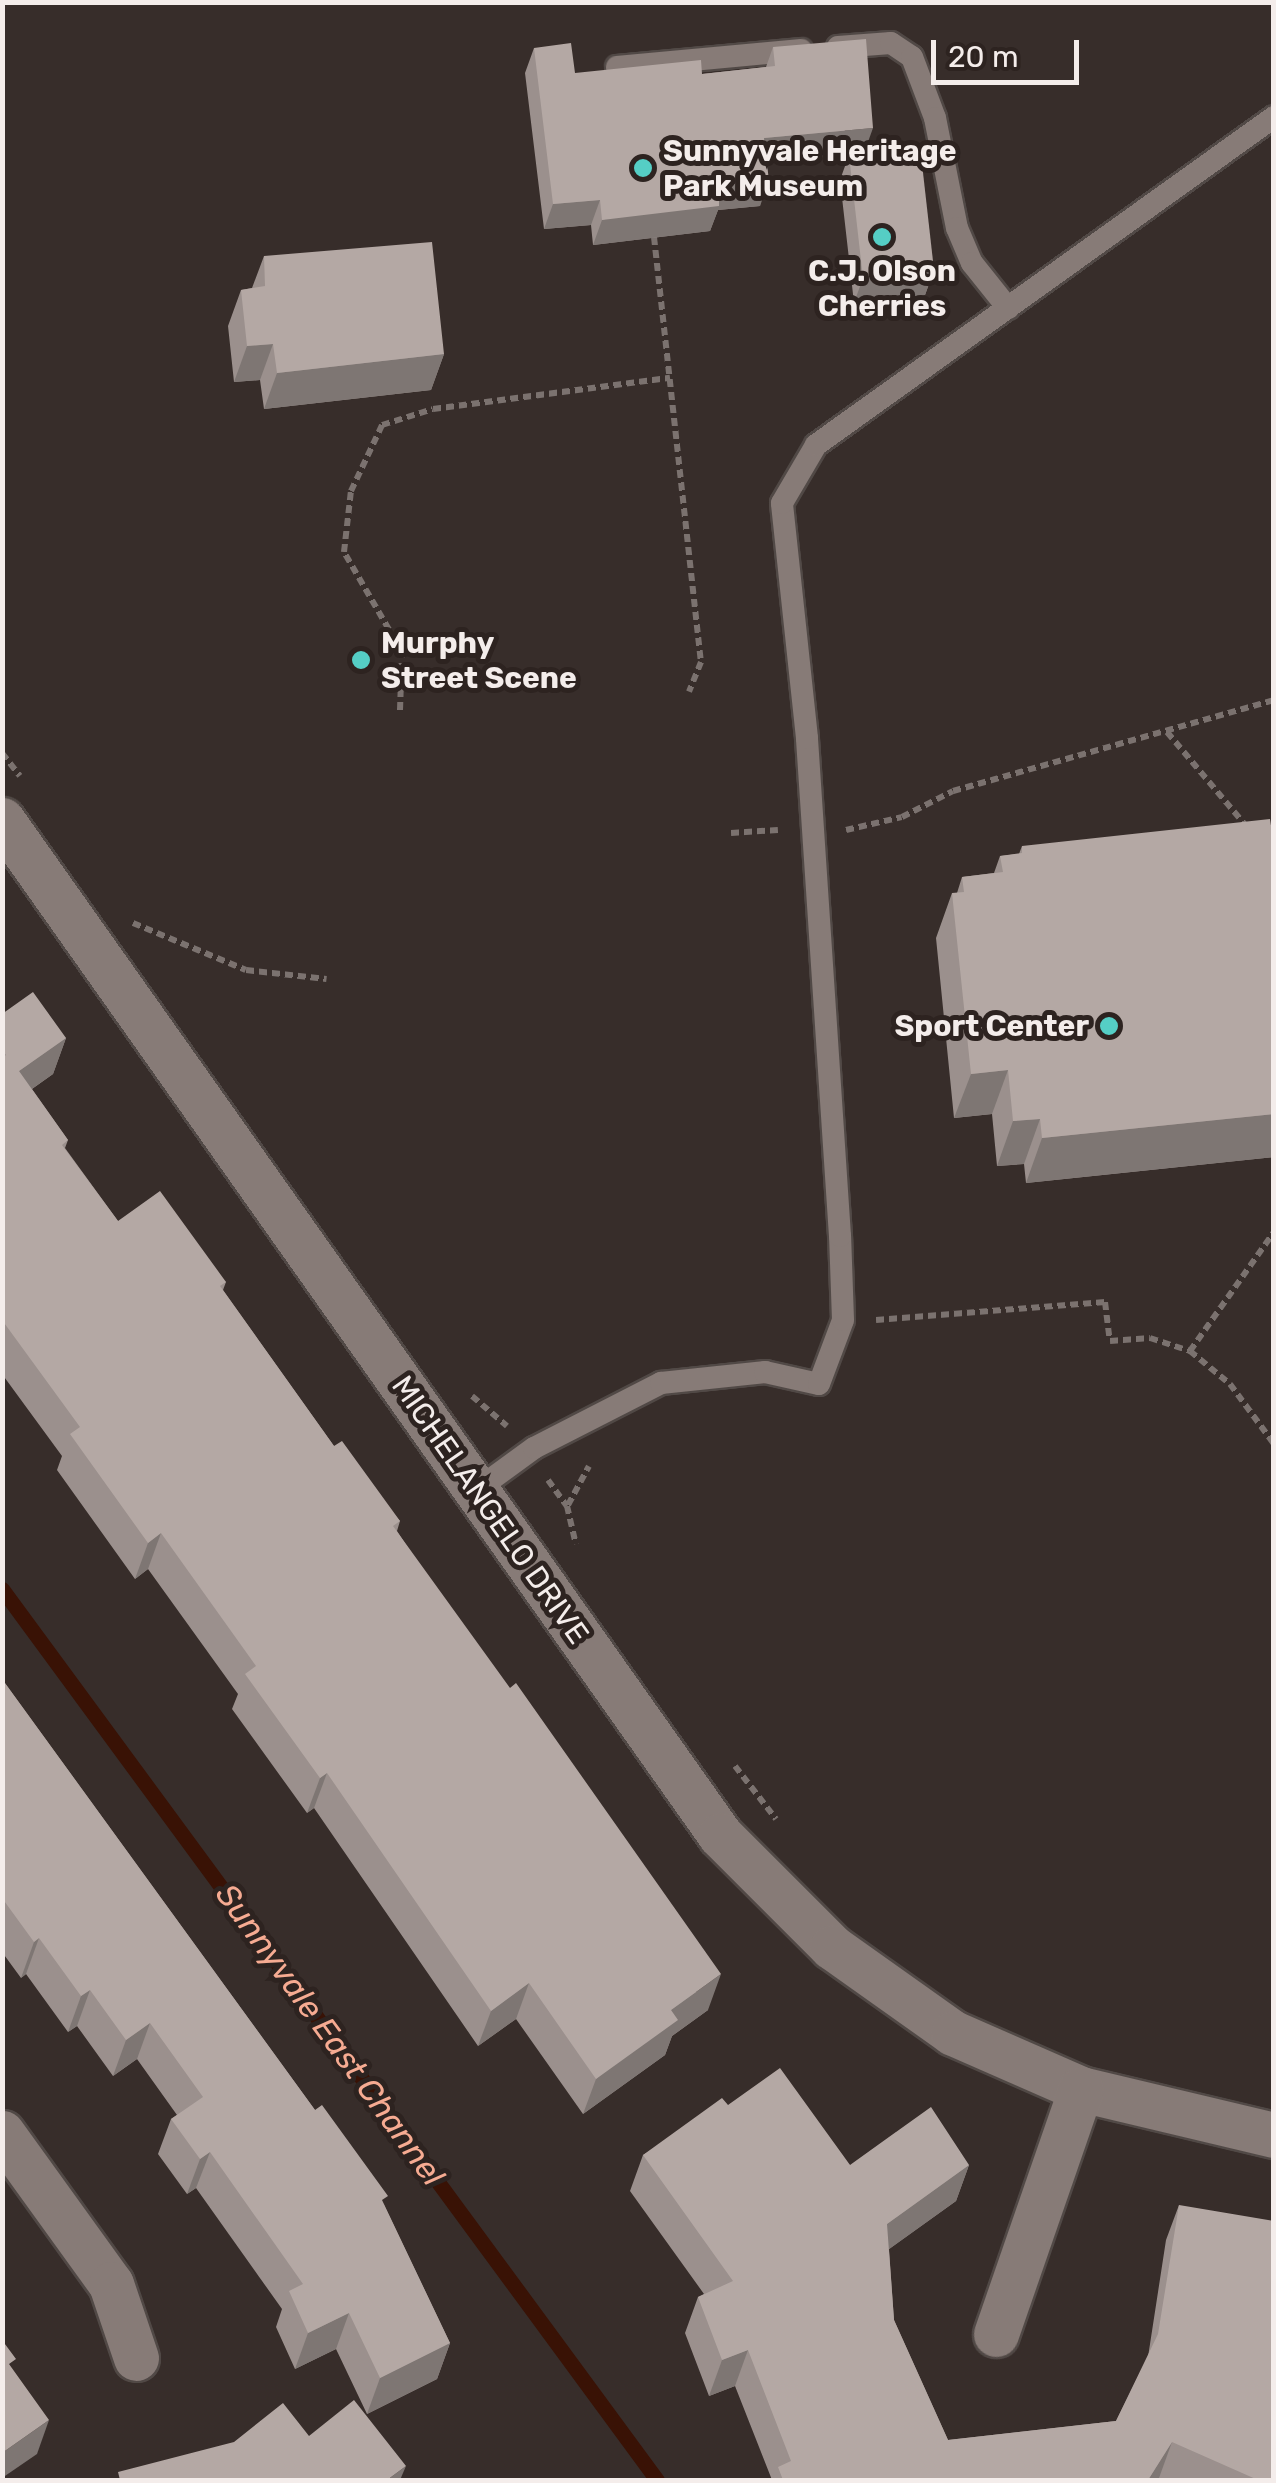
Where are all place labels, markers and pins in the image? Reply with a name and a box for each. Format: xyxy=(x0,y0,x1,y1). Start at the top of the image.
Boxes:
place label: Sunnyvale Heritage Park Museum xyxy=(663,133,957,204)
marker: Sunnyvale Heritage Park Museum xyxy=(632,157,654,179)
marker: C.J. Olson Cherries xyxy=(871,226,893,248)
place label: C.J. Olson Cherries xyxy=(808,253,956,324)
place label: Murphy Street Scene xyxy=(381,625,577,696)
marker: Murphy Street Scene xyxy=(350,649,372,671)
place label: Sport Center xyxy=(894,1008,1089,1044)
marker: Sport Center xyxy=(1098,1015,1120,1037)

